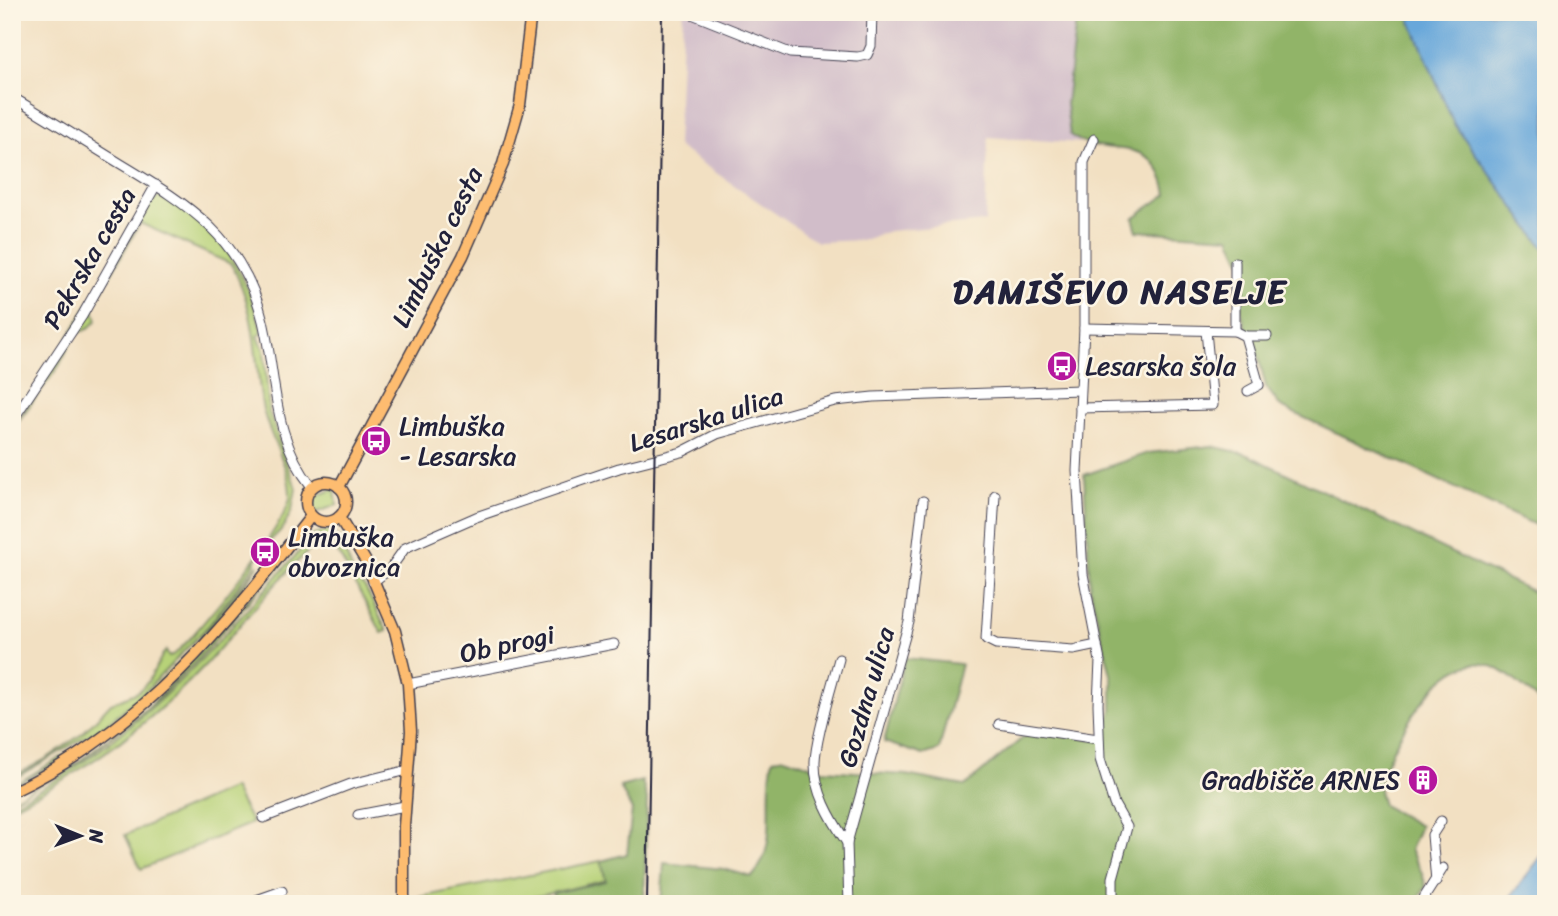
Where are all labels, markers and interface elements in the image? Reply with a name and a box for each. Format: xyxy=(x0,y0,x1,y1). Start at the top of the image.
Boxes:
street label: Limbuška cesta xyxy=(378,158,496,335)
street label: Pekrska cesta xyxy=(29,178,149,338)
district label: DAMIŠEVO NASELJE xyxy=(953,263,1288,321)
place label: Lesarska šola xyxy=(1085,343,1237,389)
bus stop icon: Lesarska šola xyxy=(1045,349,1079,383)
street label: Lesarska ulica xyxy=(623,372,789,466)
place label: Limbuška - Lesarska xyxy=(399,403,516,479)
bus stop icon: Limbuška - Lesarska xyxy=(359,424,393,458)
place label: Limbuška obvoznica xyxy=(288,514,400,590)
bus stop icon: Limbuška obvoznica xyxy=(248,535,282,569)
street label: Ob progi xyxy=(455,611,559,676)
street label: Gozdna ulica xyxy=(824,621,908,773)
place label: Gradbišče ARNES xyxy=(1202,757,1400,803)
building icon: Gradbišče ARNES xyxy=(1406,763,1440,797)
north arrow xyxy=(46,800,116,870)
text: N xyxy=(80,828,113,844)

